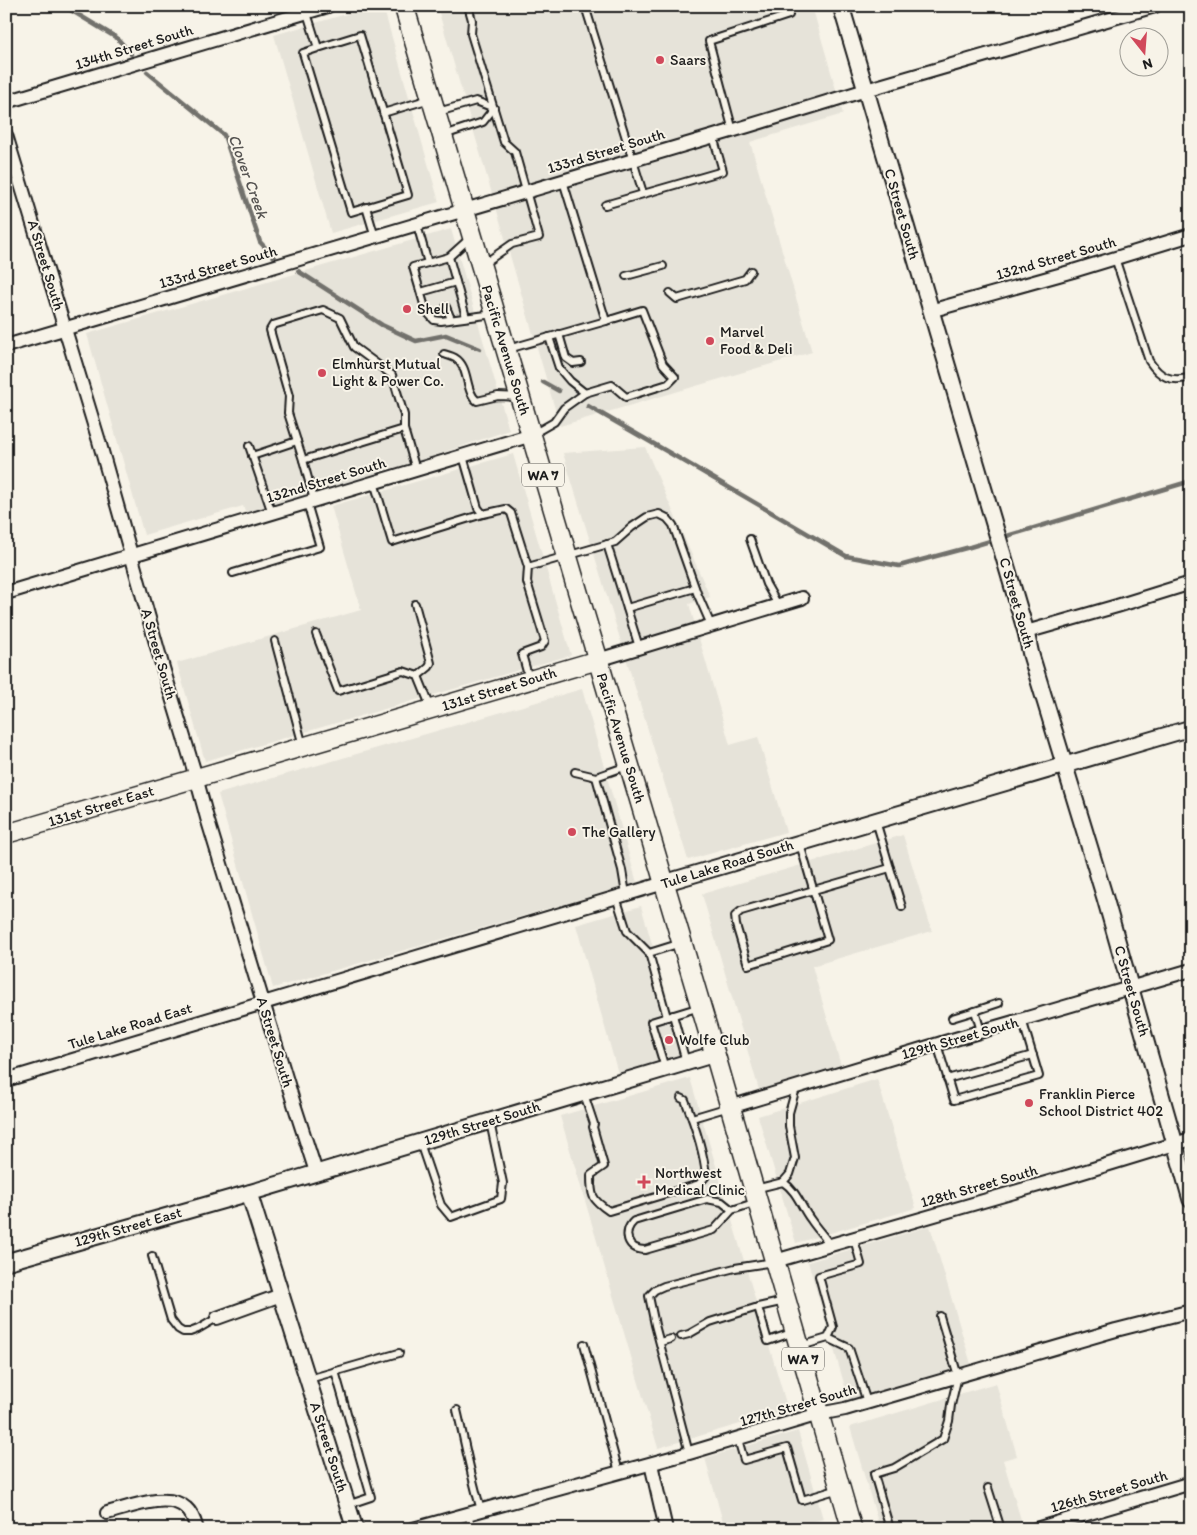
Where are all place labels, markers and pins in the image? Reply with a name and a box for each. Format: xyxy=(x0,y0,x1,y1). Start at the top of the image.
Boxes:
place label: Saars xyxy=(670,51,707,69)
marker: Saars xyxy=(654,54,666,66)
place label: Shell xyxy=(417,300,450,318)
marker: Shell xyxy=(401,303,413,315)
place label: Marvel Food & Deli xyxy=(720,323,792,358)
marker: Marvel Food & Deli xyxy=(704,335,716,347)
place label: Elmhurst Mutual Light & Power Co. xyxy=(332,355,444,390)
marker: Elmhurst Mutual Light & Power Co. xyxy=(316,367,328,379)
place label: The Gallery xyxy=(582,823,655,841)
marker: The Gallery xyxy=(566,826,578,838)
place label: Wolfe Club xyxy=(679,1031,750,1049)
marker: Wolfe Club xyxy=(663,1034,675,1046)
place label: Franklin Pierce School District 402 xyxy=(1039,1085,1163,1120)
marker: Franklin Pierce School District 402 xyxy=(1023,1097,1035,1109)
place label: Northwest Medical Clinic xyxy=(655,1164,745,1199)
marker: Northwest Medical Clinic xyxy=(637,1175,651,1189)

